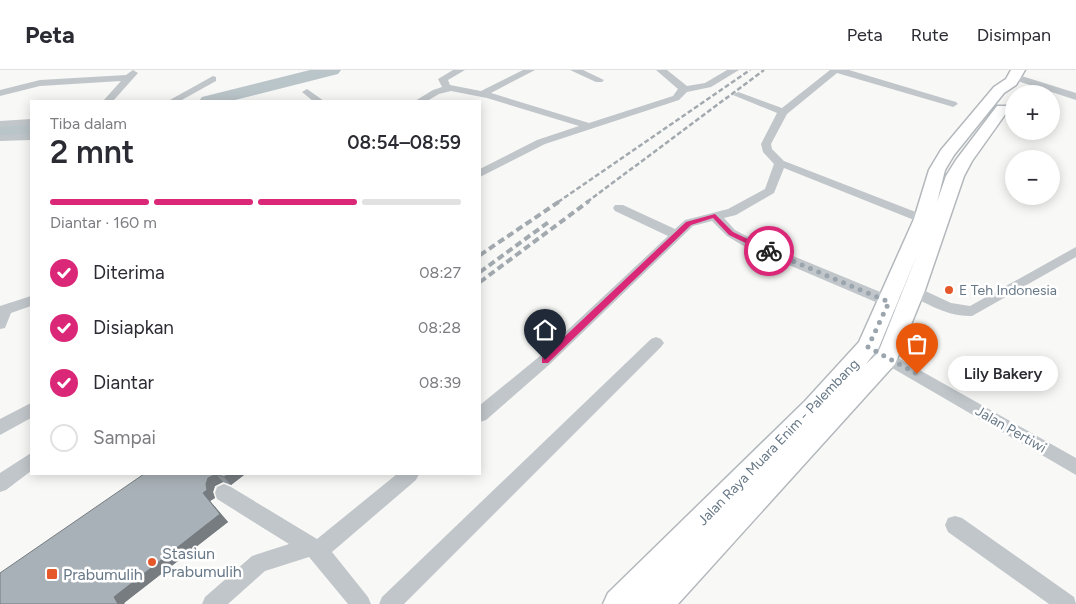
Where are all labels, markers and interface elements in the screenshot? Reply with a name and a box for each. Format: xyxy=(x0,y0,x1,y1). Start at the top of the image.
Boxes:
text: Peta xyxy=(25,20,75,49)
text: Peta xyxy=(847,24,883,46)
text: Rute xyxy=(911,24,949,46)
text: Disimpan xyxy=(977,24,1051,46)
map controls xyxy=(1005,85,1060,205)
button: + xyxy=(1005,85,1060,140)
text: Tiba dalam xyxy=(50,114,127,133)
text: 08:54–08:59 xyxy=(347,131,461,154)
text: 2 mnt xyxy=(50,133,134,171)
button: − xyxy=(1005,150,1060,205)
text: Diantar · 160 m xyxy=(50,213,157,232)
courier xyxy=(744,226,794,276)
icon: bike xyxy=(755,237,783,265)
icon: check xyxy=(50,259,78,287)
text: Diterima xyxy=(93,261,165,284)
text: 08:27 xyxy=(419,263,461,282)
place label: E Teh Indonesia xyxy=(959,282,1057,299)
marker: E Teh Indonesia xyxy=(943,284,955,296)
pin xyxy=(524,309,566,360)
icon: check xyxy=(50,314,78,342)
text: Disiapkan xyxy=(93,316,174,339)
icon: home xyxy=(531,316,559,344)
text: 08:28 xyxy=(418,318,461,337)
pin xyxy=(896,323,938,374)
icon: bag xyxy=(903,330,931,358)
street label: Jalan Raya Muara Enim - Palembang xyxy=(694,356,863,529)
callout: Lily Bakery xyxy=(947,356,1057,392)
text: Lily Bakery xyxy=(964,364,1042,383)
icon: check xyxy=(50,369,78,397)
text: Diantar xyxy=(93,371,154,394)
text: 08:39 xyxy=(419,373,461,392)
street label: Jalan Pertiwi xyxy=(972,402,1049,457)
text: Sampai xyxy=(93,426,156,449)
place label: Stasiun Prabumulih xyxy=(162,544,242,581)
marker: Stasiun Prabumulih xyxy=(146,556,158,568)
place label: Prabumulih xyxy=(63,565,143,584)
marker: Prabumulih xyxy=(45,567,59,581)

